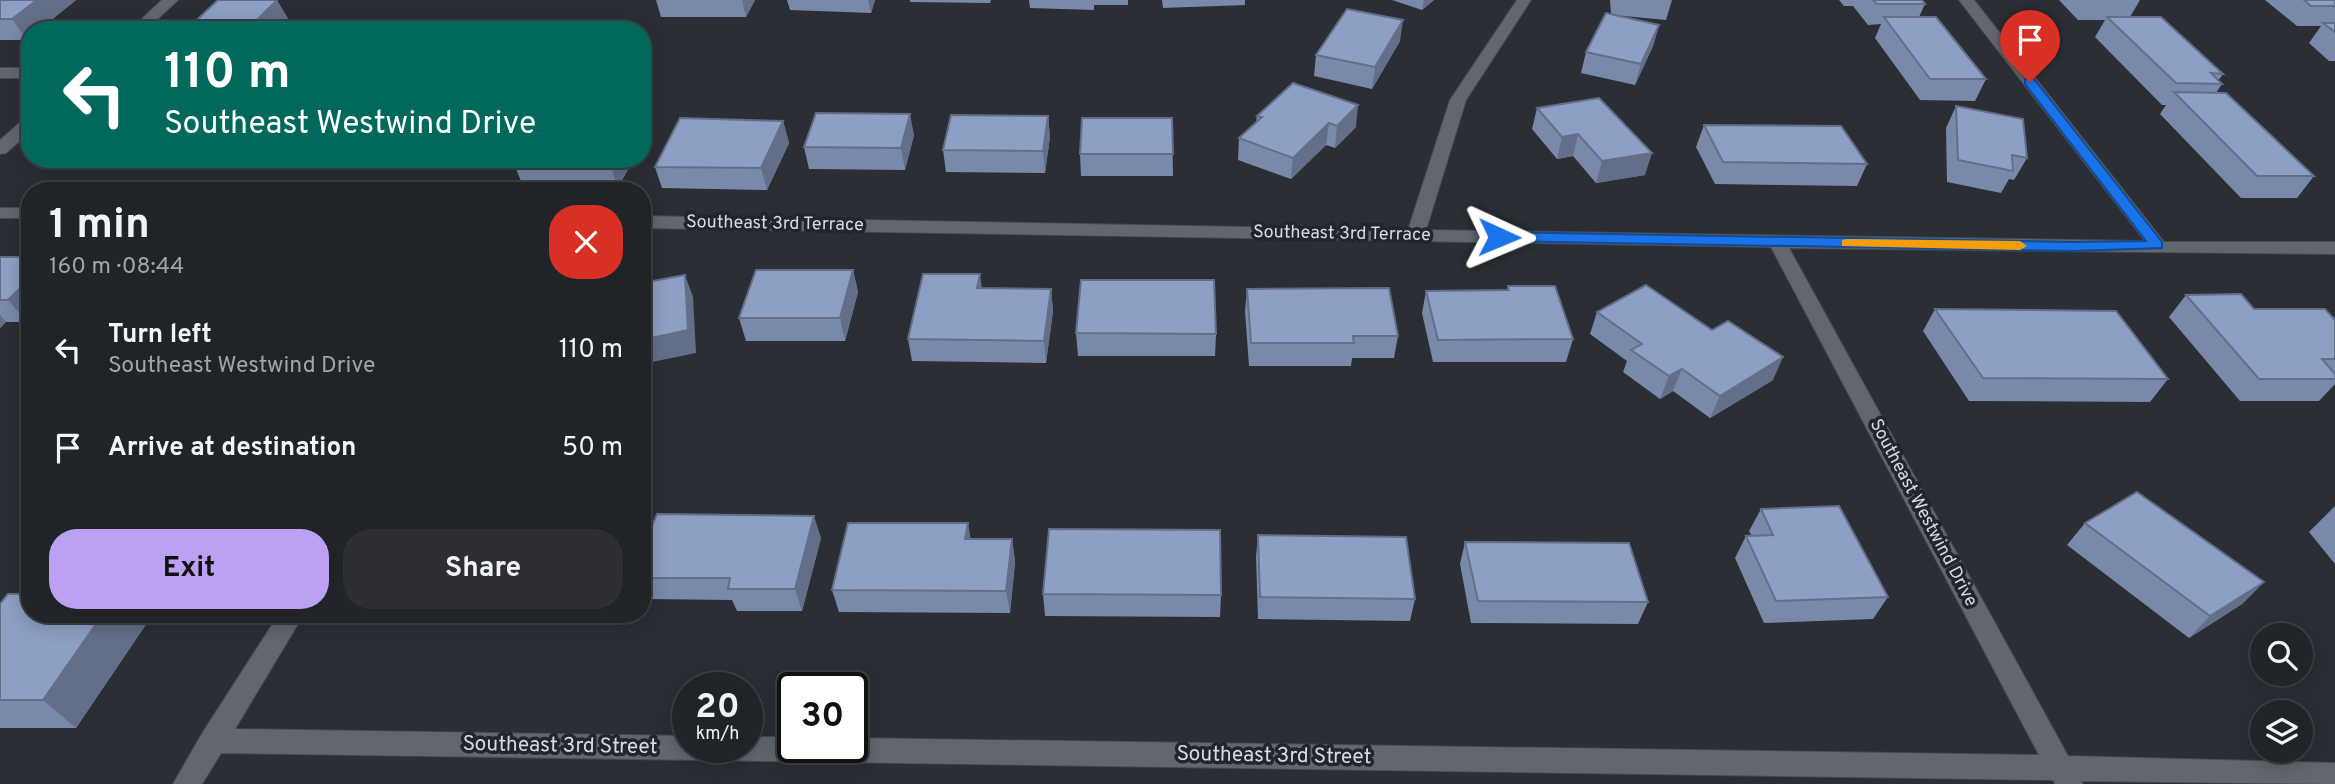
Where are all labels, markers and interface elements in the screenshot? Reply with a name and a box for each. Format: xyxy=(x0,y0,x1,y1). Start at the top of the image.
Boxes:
pin xyxy=(2000,10,2060,82)
icon: arrive xyxy=(2011,21,2049,59)
text: 110 m xyxy=(164,44,291,106)
icon: left xyxy=(49,49,140,140)
text: Southeast Westwind Drive xyxy=(164,105,536,145)
text: 1 min xyxy=(49,200,150,253)
position arrow xyxy=(1462,200,1536,274)
button: close xyxy=(549,205,623,279)
street label: Southeast 3rd Terrace xyxy=(686,211,864,237)
street label: Southeast 3rd Terrace xyxy=(1253,221,1431,247)
text: 160 m · 08:44 xyxy=(49,253,184,282)
text: Turn left xyxy=(108,319,212,352)
icon: left xyxy=(49,331,87,369)
text: 110 m xyxy=(559,334,623,367)
text: Southeast Westwind Drive xyxy=(108,352,375,381)
street label: Southeast Westwind Drive xyxy=(1864,415,1982,611)
icon: arrive xyxy=(49,429,87,467)
text: Arrive at destination xyxy=(108,432,356,465)
text: 50 m xyxy=(562,432,623,465)
button: Exit xyxy=(49,529,329,609)
button: Share xyxy=(343,529,623,609)
map controls xyxy=(2250,623,2313,763)
button: search xyxy=(2250,623,2313,686)
speed limit sign: 30 xyxy=(777,672,868,763)
text: 20 xyxy=(695,686,740,730)
button: layers xyxy=(2250,700,2313,763)
text: km/h xyxy=(696,723,739,746)
street label: Southeast 3rd Street xyxy=(462,731,658,761)
street label: Southeast 3rd Street xyxy=(1176,741,1372,771)

